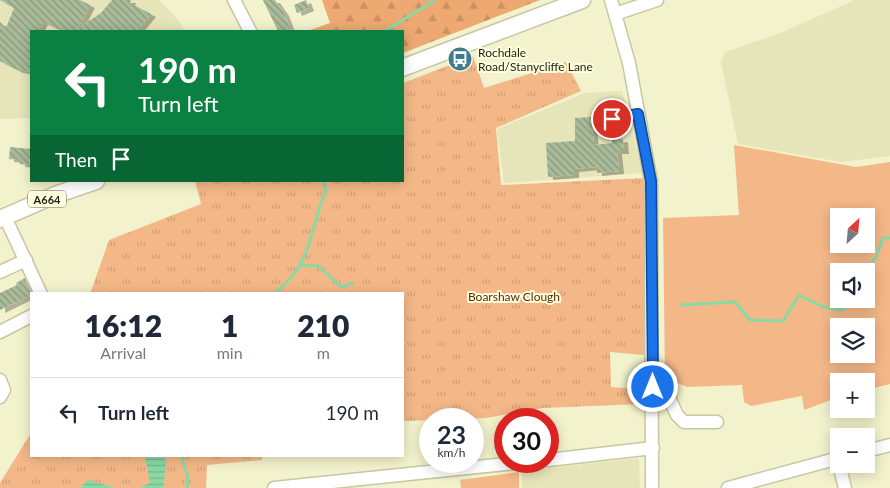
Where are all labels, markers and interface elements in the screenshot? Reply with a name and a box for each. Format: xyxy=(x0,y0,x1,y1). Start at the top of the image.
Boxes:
place label: Rochdale Road/Stanycliffe Lane xyxy=(478,45,593,74)
bus stop icon: Rochdale Road/Stanycliffe Lane xyxy=(447,46,473,72)
text: 190 m xyxy=(138,48,237,90)
icon: left xyxy=(55,50,120,115)
text: Turn left xyxy=(138,90,219,117)
pin xyxy=(591,98,633,140)
icon: arrive xyxy=(598,105,626,133)
icon: arrive xyxy=(107,145,135,173)
text: Then xyxy=(55,148,97,171)
road number: A664 xyxy=(28,190,66,208)
north arrow xyxy=(830,208,875,252)
map controls xyxy=(830,208,875,473)
button: sound xyxy=(830,263,875,308)
park label: Boarshaw Clough xyxy=(468,289,560,304)
text: 16:12 xyxy=(85,307,162,343)
text: 1 xyxy=(221,307,238,343)
text: 210 xyxy=(297,307,349,343)
button: layers xyxy=(830,318,875,363)
text: Arrival xyxy=(100,343,146,362)
text: min xyxy=(217,343,243,362)
text: m xyxy=(317,343,330,362)
position arrow xyxy=(626,360,678,412)
button: + xyxy=(830,373,875,418)
icon: left xyxy=(55,399,83,427)
text: Turn left xyxy=(98,401,169,424)
text: 190 m xyxy=(325,401,379,424)
speed limit sign: 30 xyxy=(494,408,559,473)
text: 23 xyxy=(437,419,466,449)
button: − xyxy=(830,428,875,473)
text: km/h xyxy=(437,445,466,460)

